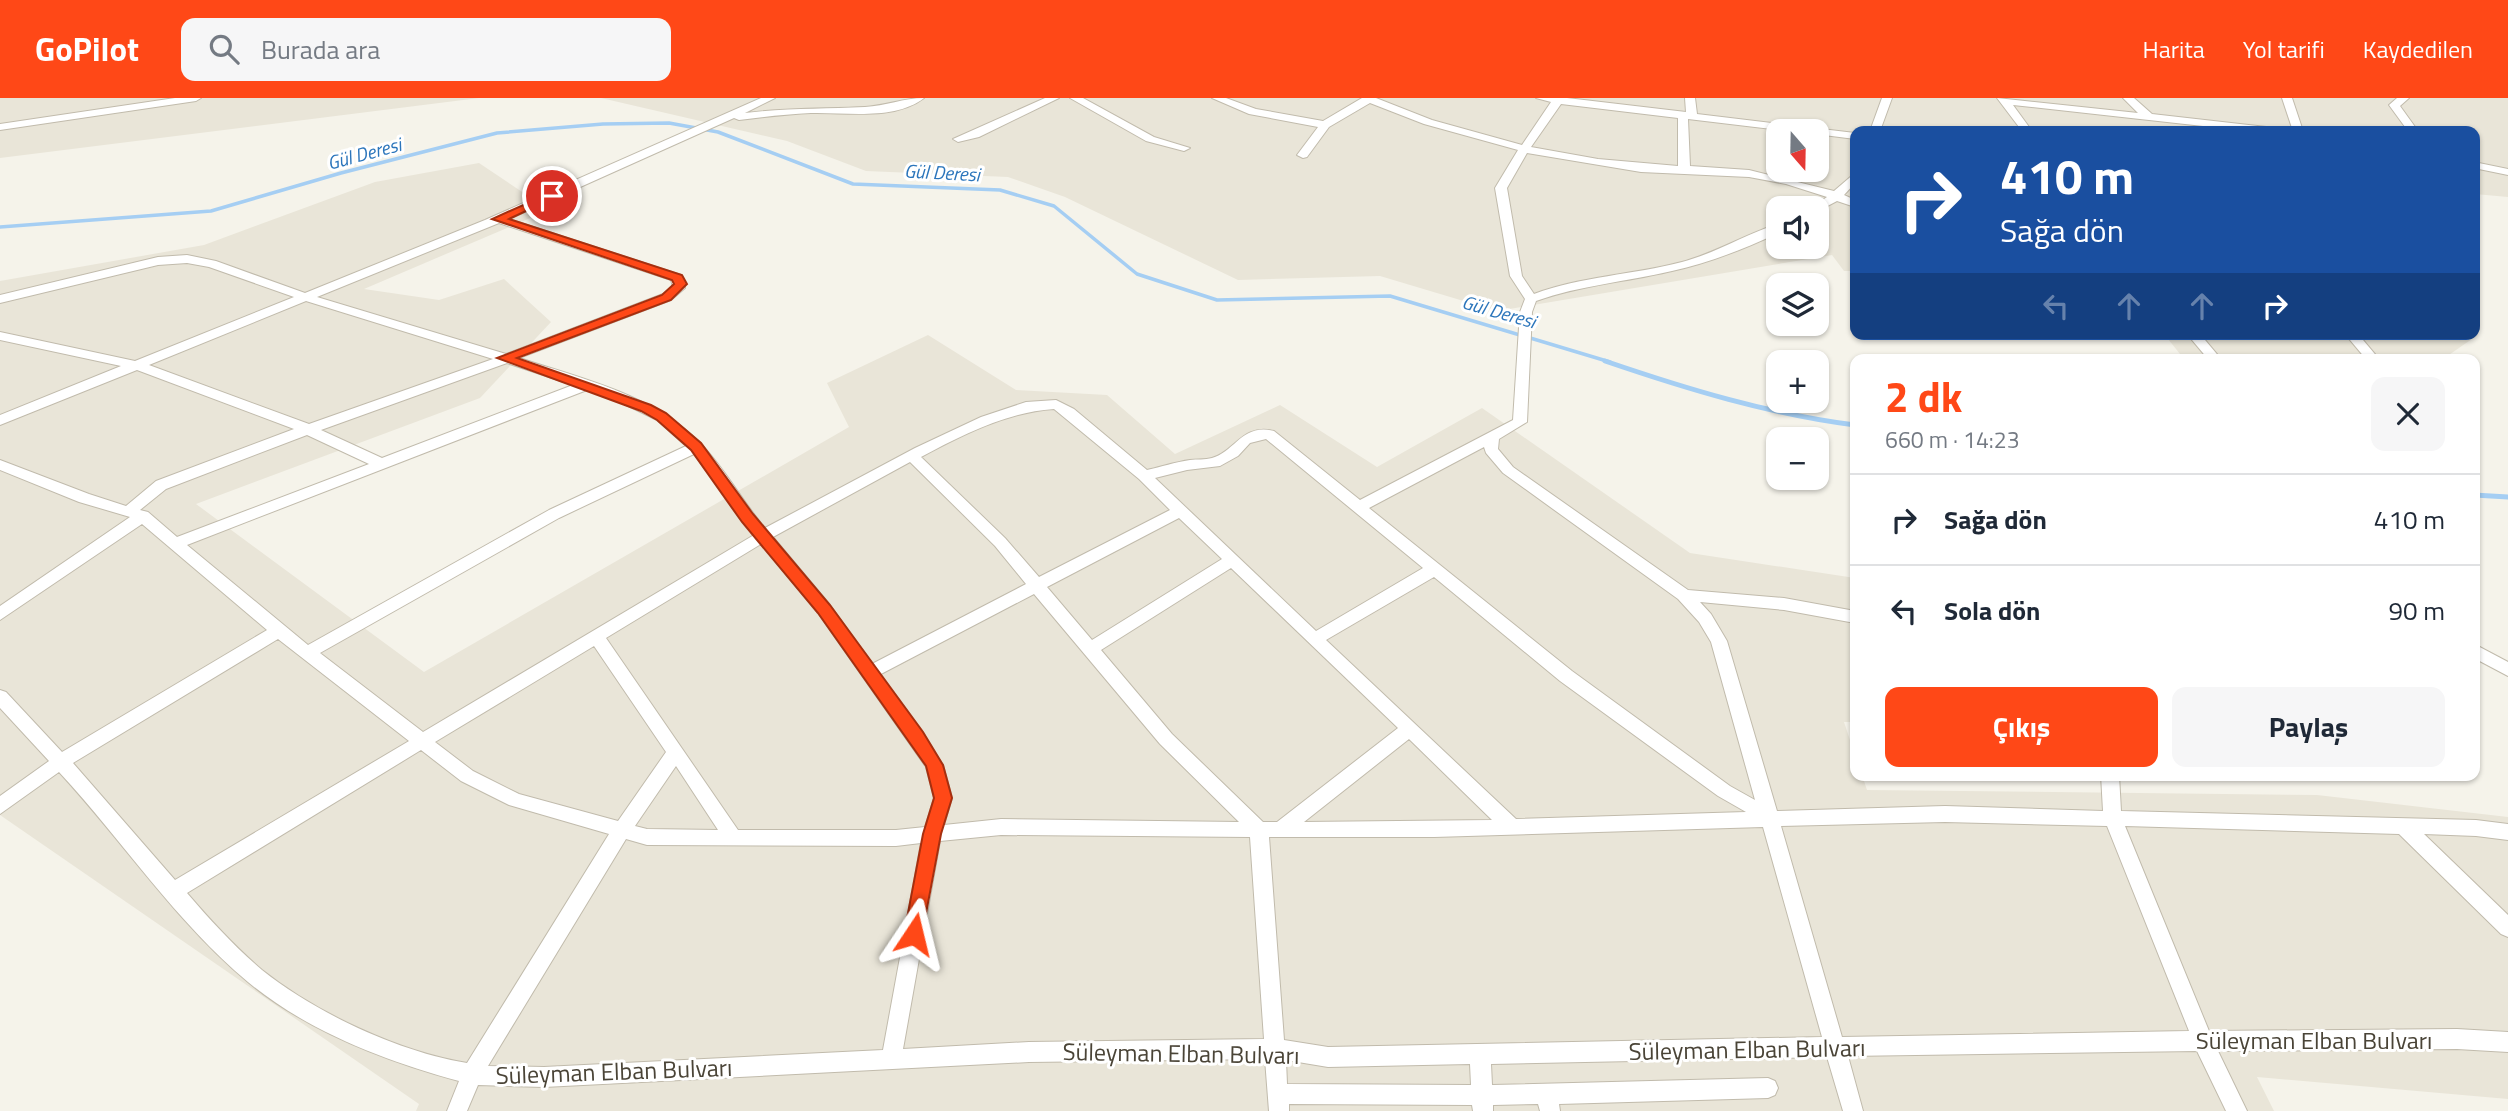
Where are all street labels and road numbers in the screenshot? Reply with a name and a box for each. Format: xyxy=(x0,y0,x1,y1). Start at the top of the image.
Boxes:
street label: Süleyman Elban Bulvarı xyxy=(2196,1022,2432,1058)
street label: Süleyman Elban Bulvarı xyxy=(1628,1029,1866,1069)
street label: Süleyman Elban Bulvarı xyxy=(1062,1033,1300,1073)
street label: Süleyman Elban Bulvarı xyxy=(495,1049,733,1093)

